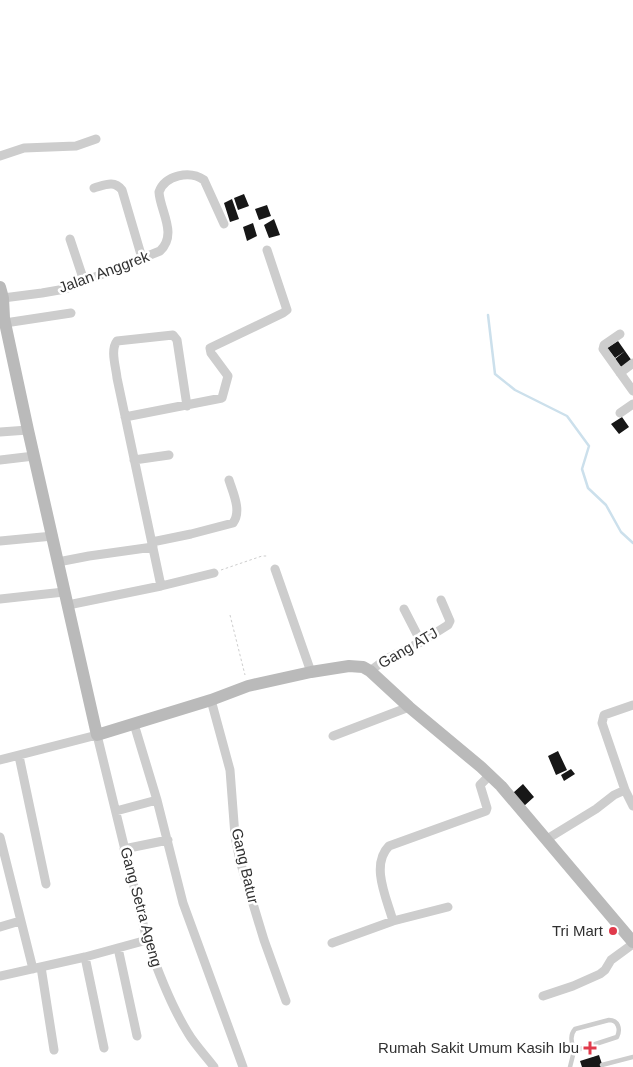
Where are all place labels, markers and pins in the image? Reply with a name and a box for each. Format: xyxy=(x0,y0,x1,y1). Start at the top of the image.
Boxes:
place label: Tri Mart xyxy=(552,922,604,939)
marker: Tri Mart xyxy=(607,925,619,937)
place label: Rumah Sakit Umum Kasih Ibu xyxy=(378,1039,579,1056)
marker: Rumah Sakit Umum Kasih Ibu xyxy=(583,1041,597,1055)

